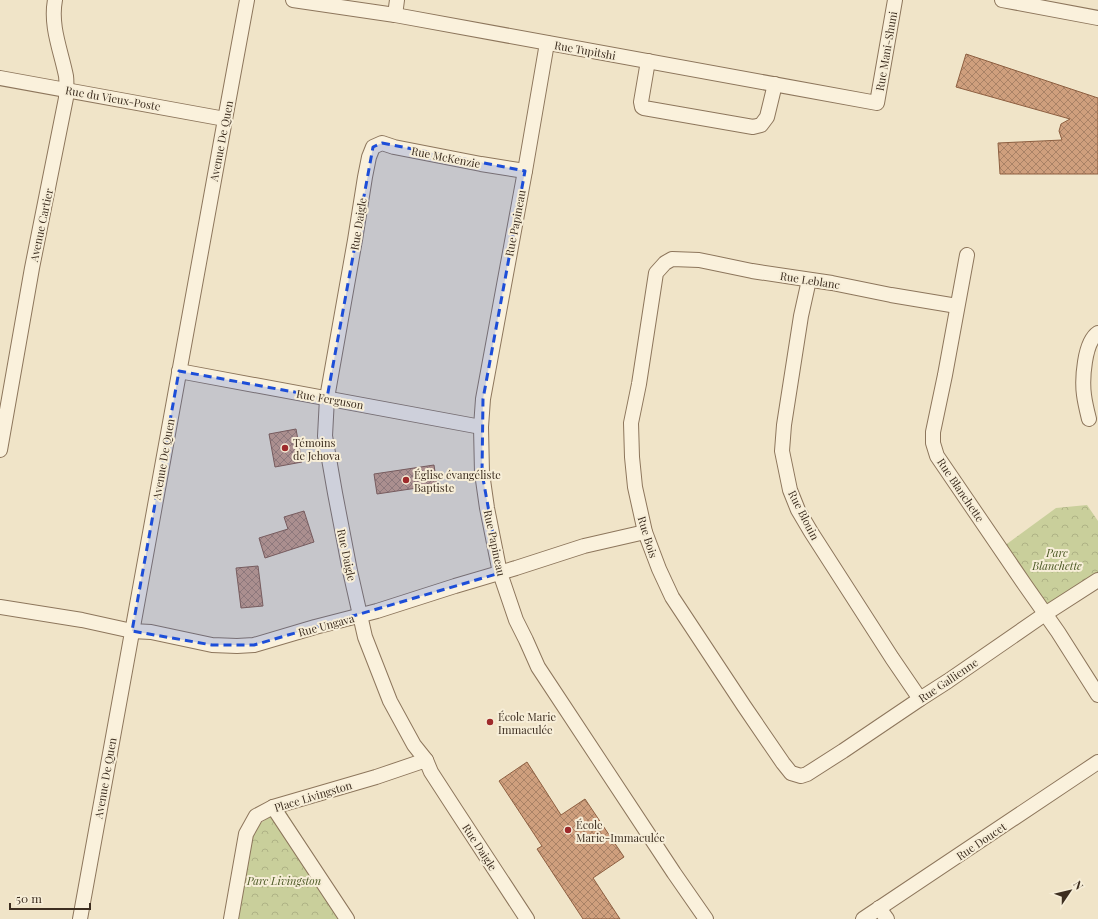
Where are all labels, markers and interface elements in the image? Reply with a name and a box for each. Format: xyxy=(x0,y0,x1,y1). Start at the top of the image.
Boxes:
street label: Rue Mani-Shuni xyxy=(872,10,900,92)
street label: Rue Tupitshi xyxy=(553,37,617,63)
street label: Rue du Vieux-Poste xyxy=(64,82,162,114)
street label: Avenue De Quen xyxy=(206,99,236,184)
street label: Rue McKenzie xyxy=(410,143,482,171)
street label: Avenue Cartier xyxy=(26,187,56,264)
street label: Rue Papineau xyxy=(501,188,529,257)
street label: Rue Daigle xyxy=(346,196,370,251)
street label: Rue Leblanc xyxy=(779,268,841,292)
street label: Rue Ferguson xyxy=(295,386,365,412)
street label: Avenue De Quen xyxy=(148,417,178,502)
place label: Témoins de Jehova xyxy=(293,435,340,463)
marker: Témoins de Jehova xyxy=(280,443,290,453)
street label: Rue Blanchette xyxy=(934,455,988,525)
place label: Église évangéliste Baptiste xyxy=(414,467,501,495)
marker: Église évangéliste Baptiste xyxy=(401,475,411,485)
street label: Rue Blouin xyxy=(785,488,823,543)
street label: Rue Papineau xyxy=(481,509,509,578)
street label: Rue Bois xyxy=(635,514,661,560)
street label: Rue Daigle xyxy=(334,528,360,583)
park label: Parc Blanchette xyxy=(1031,545,1082,573)
street label: Rue Ungava xyxy=(296,610,356,640)
street label: Rue Gallienne xyxy=(915,654,981,705)
place label: École Marie Immaculée xyxy=(498,709,556,737)
marker: École Marie Immaculée xyxy=(485,717,495,727)
street label: Avenue De Quen xyxy=(90,736,120,821)
street label: Place Livingston xyxy=(272,777,354,815)
place label: École Marie-Immaculée xyxy=(576,817,665,845)
street label: Rue Doucet xyxy=(953,819,1009,863)
street label: Rue Daigle xyxy=(459,821,501,874)
marker: École Marie-Immaculée xyxy=(563,825,573,835)
north arrow xyxy=(1050,871,1090,911)
park label: Parc Livingston xyxy=(246,873,321,888)
text: N xyxy=(1070,877,1087,893)
scale bar xyxy=(10,885,90,911)
text: 50 m xyxy=(16,890,42,906)

